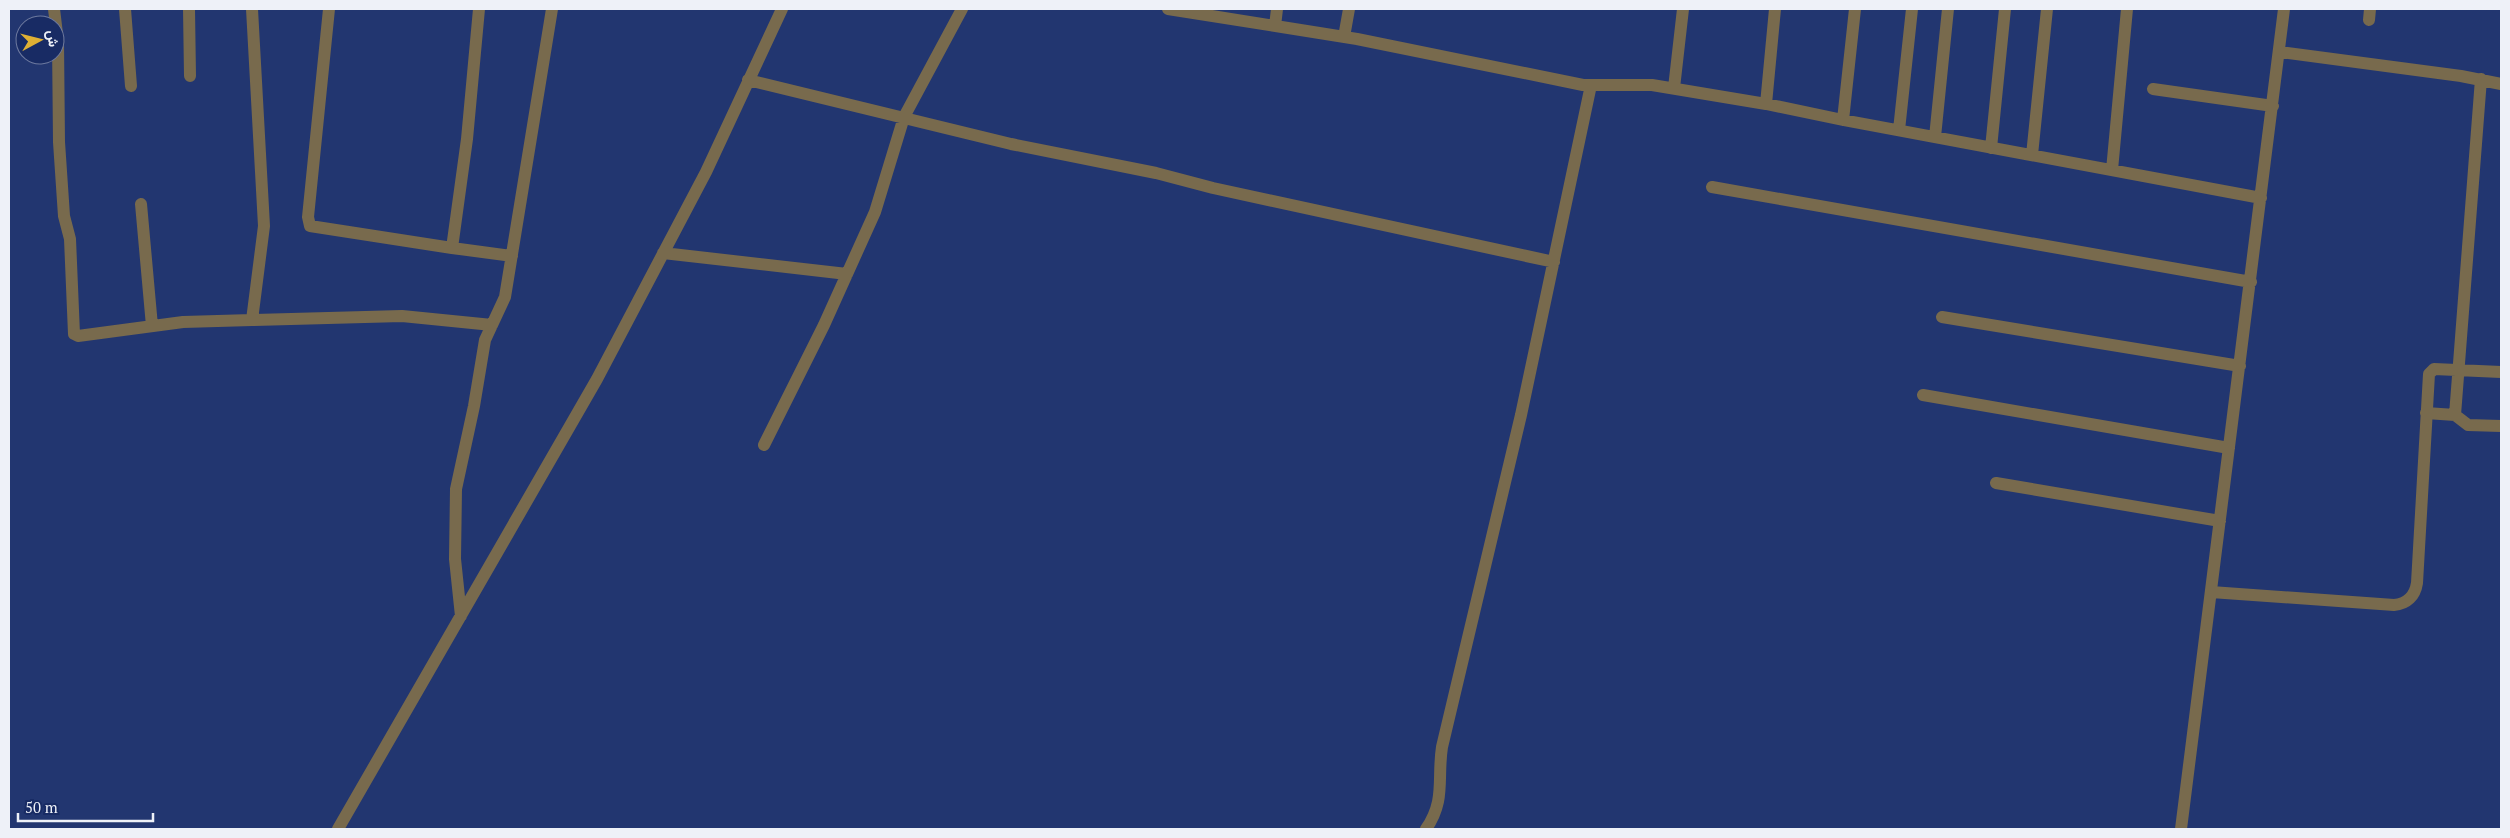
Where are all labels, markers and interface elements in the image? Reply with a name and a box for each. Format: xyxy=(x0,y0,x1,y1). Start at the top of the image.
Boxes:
north arrow xyxy=(15,15,65,65)
text: ش xyxy=(43,29,64,48)
scale bar xyxy=(18,790,152,822)
text: 50 m xyxy=(25,797,58,817)

